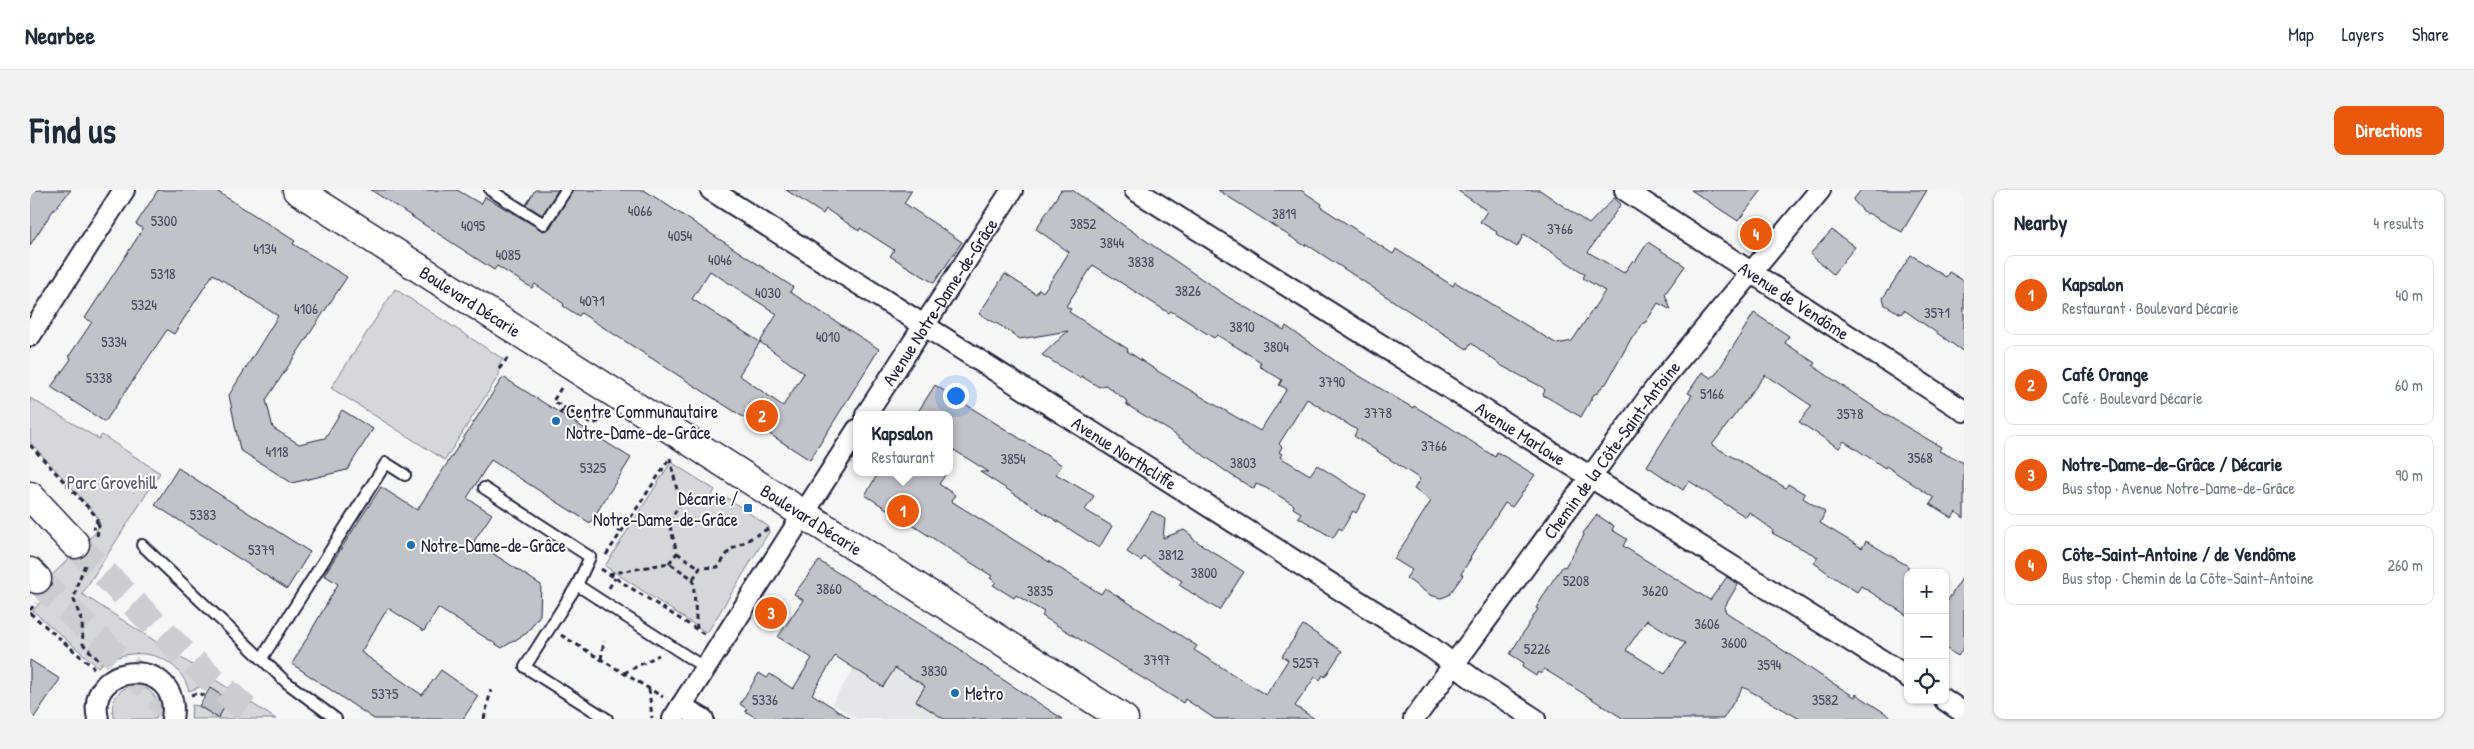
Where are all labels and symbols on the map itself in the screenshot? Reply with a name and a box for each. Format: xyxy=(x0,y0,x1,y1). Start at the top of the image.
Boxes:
house number: 4066 xyxy=(628,200,652,221)
house number: 3819 xyxy=(1272,203,1297,224)
house number: 5300 xyxy=(151,210,178,231)
street label: Avenue Notre-Dame-de-Grâce xyxy=(876,213,1003,390)
house number: 3852 xyxy=(1070,213,1096,234)
house number: 4095 xyxy=(461,215,486,236)
pin: 4 xyxy=(1740,215,1772,253)
house number: 3766 xyxy=(1547,218,1573,239)
house number: 4054 xyxy=(668,225,693,246)
house number: 3844 xyxy=(1100,232,1125,253)
house number: 4134 xyxy=(253,238,277,259)
house number: 4085 xyxy=(495,244,521,265)
house number: 4046 xyxy=(708,249,732,270)
house number: 3838 xyxy=(1128,251,1154,272)
street label: Avenue de Vendôme xyxy=(1734,255,1854,346)
street label: Boulevard Décarie xyxy=(415,259,526,343)
house number: 5318 xyxy=(150,263,176,284)
house number: 3826 xyxy=(1175,280,1201,301)
house number: 4030 xyxy=(755,282,781,303)
house number: 4071 xyxy=(579,290,605,311)
house number: 5324 xyxy=(131,294,157,315)
house number: 4106 xyxy=(294,298,318,319)
house number: 3571 xyxy=(1924,302,1950,323)
house number: 3810 xyxy=(1229,316,1255,337)
house number: 4010 xyxy=(816,326,841,347)
house number: 5334 xyxy=(101,331,127,352)
house number: 3804 xyxy=(1263,336,1289,357)
street label: Chemin de la Côte-Saint-Antoine xyxy=(1537,355,1686,544)
house number: 5338 xyxy=(86,367,112,388)
house number: 3790 xyxy=(1319,371,1345,392)
your location xyxy=(943,383,969,409)
house number: 5166 xyxy=(1700,383,1724,404)
street label: Avenue Marlowe xyxy=(1471,395,1571,471)
pin: 2 xyxy=(746,397,778,435)
place label: Centre Communautaire Notre-Dame-de-Grâce xyxy=(566,399,718,445)
house number: 3778 xyxy=(1364,402,1392,423)
house number: 3578 xyxy=(1837,403,1864,424)
street label: Avenue Northcliffe xyxy=(1067,410,1182,495)
marker: Centre Communautaire Notre-Dame-de-Grâce xyxy=(550,415,562,427)
house number: 3766 xyxy=(1421,435,1447,456)
house number: 4118 xyxy=(265,441,289,462)
house number: 3568 xyxy=(1907,447,1933,468)
house number: 3854 xyxy=(1000,448,1026,469)
house number: 3803 xyxy=(1230,452,1257,473)
house number: 5325 xyxy=(580,457,607,478)
park label: Parc Grovehill xyxy=(67,470,157,495)
street label: Boulevard Décarie xyxy=(756,477,867,561)
place label: Décarie / Notre-Dame-de-Grâce xyxy=(593,486,738,532)
pin: 1 xyxy=(887,492,919,530)
marker: Décarie / Notre-Dame-de-Grâce xyxy=(742,502,754,514)
house number: 5383 xyxy=(190,504,216,525)
place label: Notre-Dame-de-Grâce xyxy=(421,533,566,558)
house number: 5379 xyxy=(248,539,274,560)
marker: Notre-Dame-de-Grâce xyxy=(405,539,417,551)
house number: 3812 xyxy=(1158,544,1184,565)
house number: 3800 xyxy=(1191,562,1218,583)
house number: 5208 xyxy=(1563,570,1589,591)
house number: 3860 xyxy=(816,578,842,599)
house number: 3835 xyxy=(1027,580,1054,601)
house number: 3620 xyxy=(1642,580,1668,601)
pin: 3 xyxy=(755,594,787,632)
house number: 3606 xyxy=(1694,613,1720,634)
house number: 3600 xyxy=(1721,632,1747,653)
house number: 5226 xyxy=(1524,638,1550,659)
house number: 3797 xyxy=(1143,649,1171,670)
house number: 5257 xyxy=(1292,652,1320,673)
house number: 3594 xyxy=(1757,654,1781,675)
house number: 3830 xyxy=(921,660,948,681)
place label: Metro xyxy=(965,681,1003,706)
house number: 5375 xyxy=(372,683,399,704)
marker: Metro xyxy=(949,687,961,699)
house number: 5336 xyxy=(752,689,778,710)
house number: 3582 xyxy=(1812,689,1838,710)

